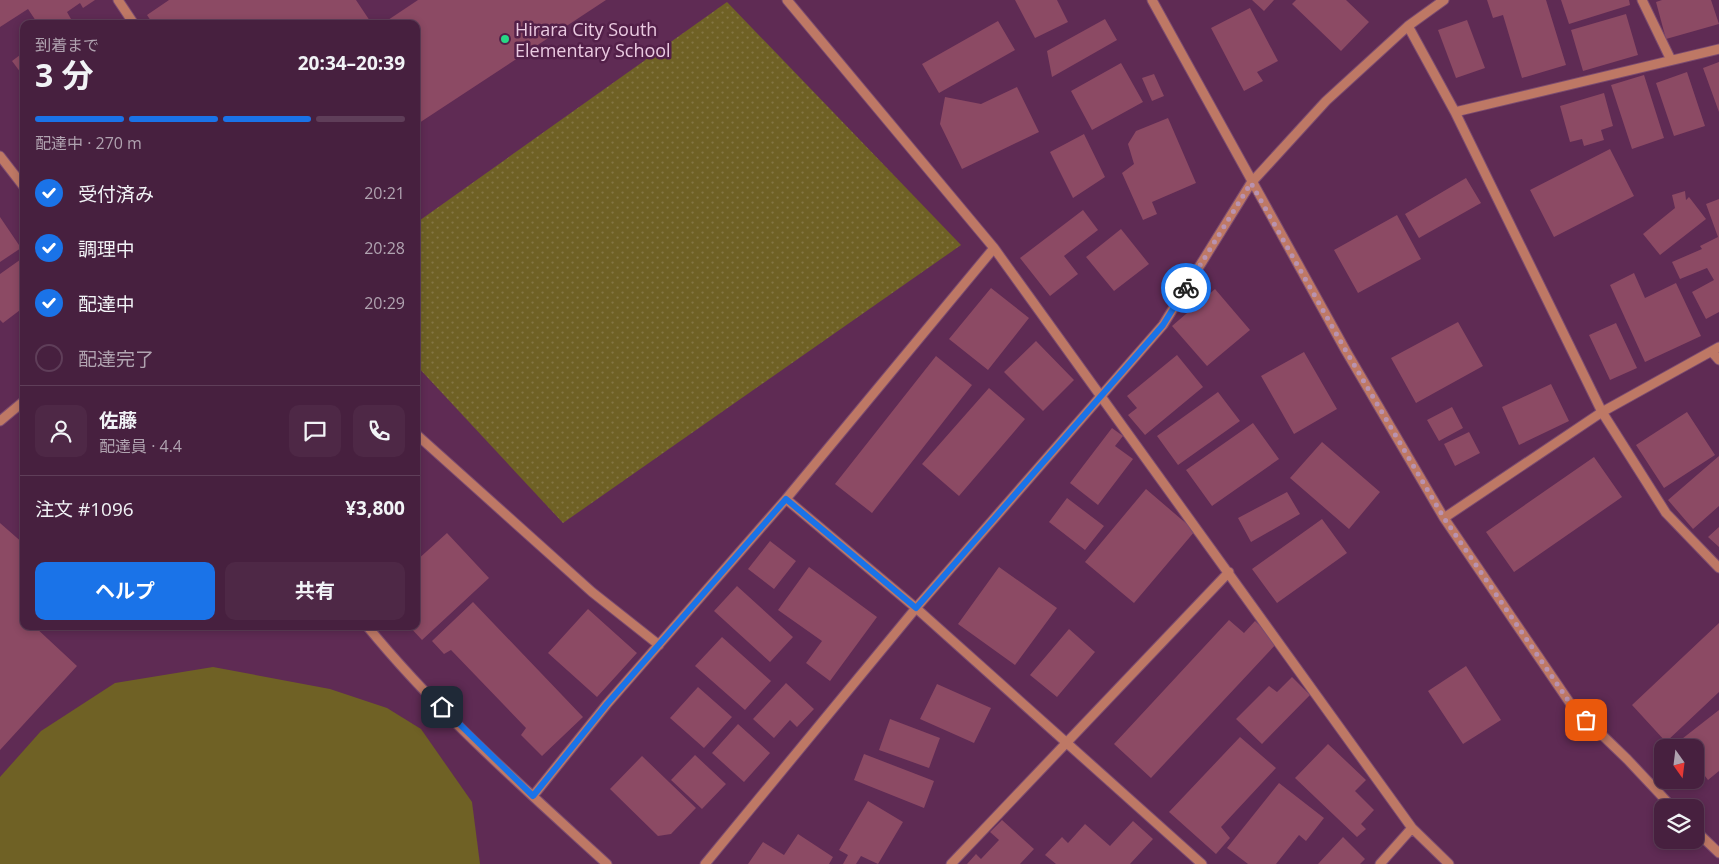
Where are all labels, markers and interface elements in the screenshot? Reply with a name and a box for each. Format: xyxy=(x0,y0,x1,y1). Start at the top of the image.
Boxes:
place label: Hirara City South Elementary School xyxy=(515,17,671,62)
marker: Hirara City South Elementary School xyxy=(499,33,511,45)
text: 到着まで xyxy=(35,34,99,56)
text: 20:34–20:39 xyxy=(298,50,405,76)
text: 3 分 xyxy=(35,53,94,96)
text: 配達中 · 270 m xyxy=(35,132,142,154)
icon: check xyxy=(35,179,63,207)
text: 受付済み xyxy=(78,181,154,207)
text: 20:21 xyxy=(364,182,405,204)
icon: check xyxy=(35,234,63,262)
text: 調理中 xyxy=(78,236,135,262)
text: 20:28 xyxy=(364,237,405,259)
courier xyxy=(1161,263,1211,313)
icon: bike xyxy=(1172,274,1200,302)
icon: check xyxy=(35,289,63,317)
text: 配達中 xyxy=(78,291,135,317)
text: 20:29 xyxy=(364,292,405,314)
text: 配達完了 xyxy=(78,346,154,372)
button: person xyxy=(35,405,87,457)
button: chat xyxy=(289,405,341,457)
button: phone xyxy=(353,405,405,457)
text: 佐藤 xyxy=(99,407,137,433)
text: 配達員 · 4.4 xyxy=(99,435,182,457)
text: ¥3,800 xyxy=(345,495,405,521)
text: 注文 #1096 xyxy=(35,496,134,522)
button: ヘルプ xyxy=(35,562,215,620)
button: 共有 xyxy=(225,562,405,620)
pin xyxy=(421,686,463,728)
icon: home xyxy=(428,693,456,721)
pin xyxy=(1565,699,1607,741)
icon: bag xyxy=(1572,706,1600,734)
north arrow xyxy=(1654,739,1704,789)
map controls xyxy=(1654,739,1704,849)
button: layers xyxy=(1654,799,1704,849)

